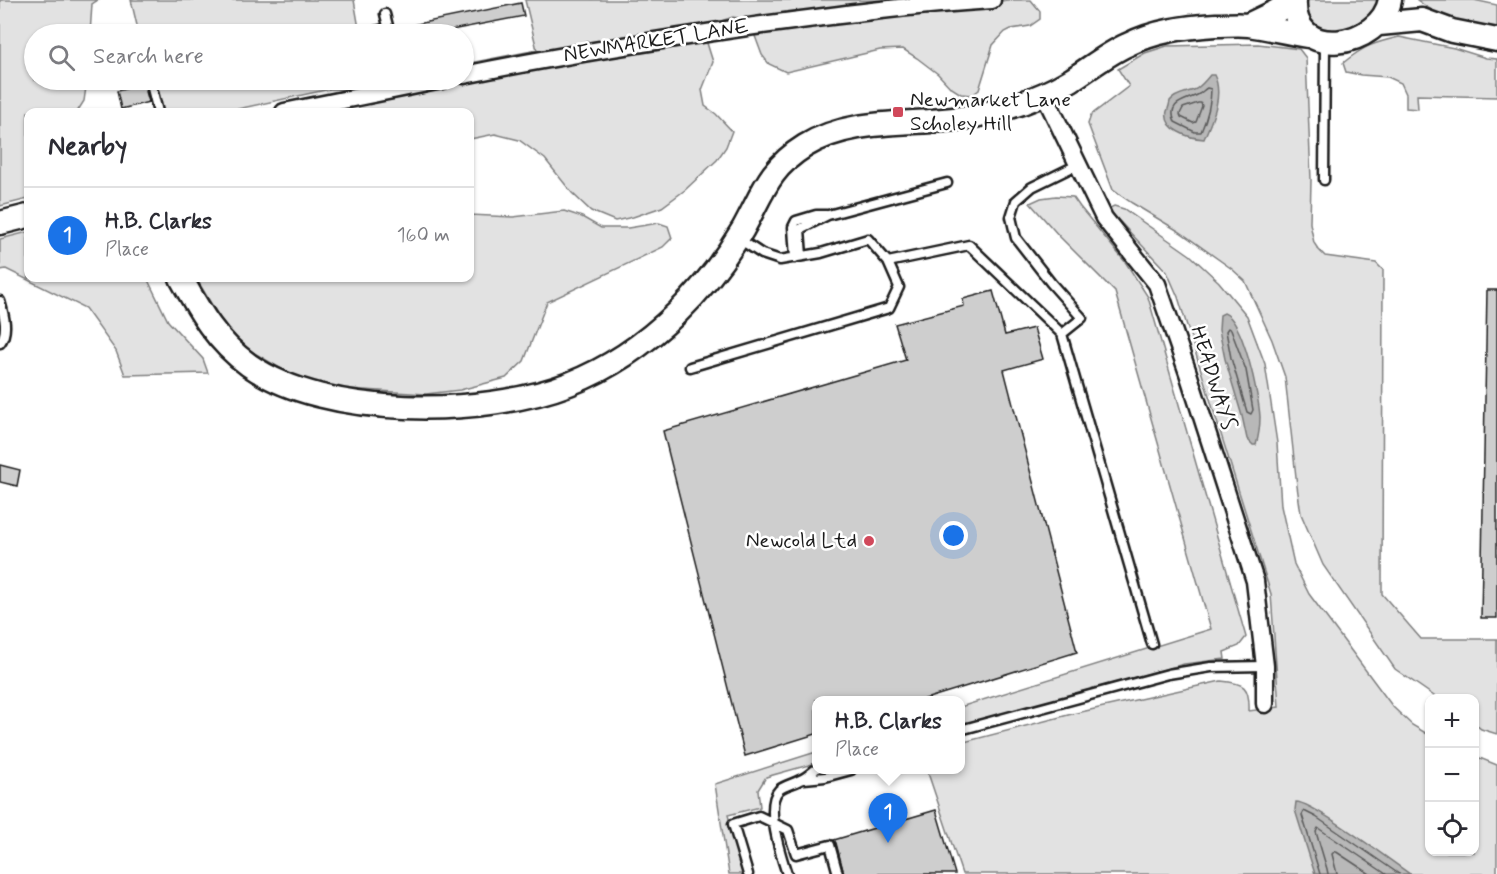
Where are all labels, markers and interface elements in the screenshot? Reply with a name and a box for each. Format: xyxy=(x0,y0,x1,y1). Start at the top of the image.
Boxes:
street label: NEWMARKET LANE xyxy=(561,13,751,69)
search box xyxy=(24,24,474,90)
icon: search xyxy=(45,41,78,74)
text: Search here xyxy=(93,43,204,71)
place label: Newmarket Lane Scholey Hill xyxy=(910,86,1071,138)
marker: Newmarket Lane Scholey Hill xyxy=(891,105,905,119)
text: Nearby xyxy=(48,130,127,164)
text: H.B. Clarks xyxy=(105,208,212,236)
text: 1 xyxy=(63,222,72,249)
text: 160 m xyxy=(397,222,450,249)
text: Place xyxy=(105,236,149,263)
street label: HEADWAYS xyxy=(1183,322,1243,434)
your location xyxy=(939,521,968,550)
place label: Newcold Ltd xyxy=(746,527,857,555)
marker: Newcold Ltd xyxy=(862,534,876,548)
map controls xyxy=(1425,694,1479,856)
button: + xyxy=(1425,694,1479,748)
popup xyxy=(812,696,965,774)
text: H.B. Clarks xyxy=(835,708,942,736)
text: Place xyxy=(835,736,879,763)
button: − xyxy=(1425,748,1479,802)
pin: 1 xyxy=(868,794,908,843)
button: locate xyxy=(1425,802,1479,856)

